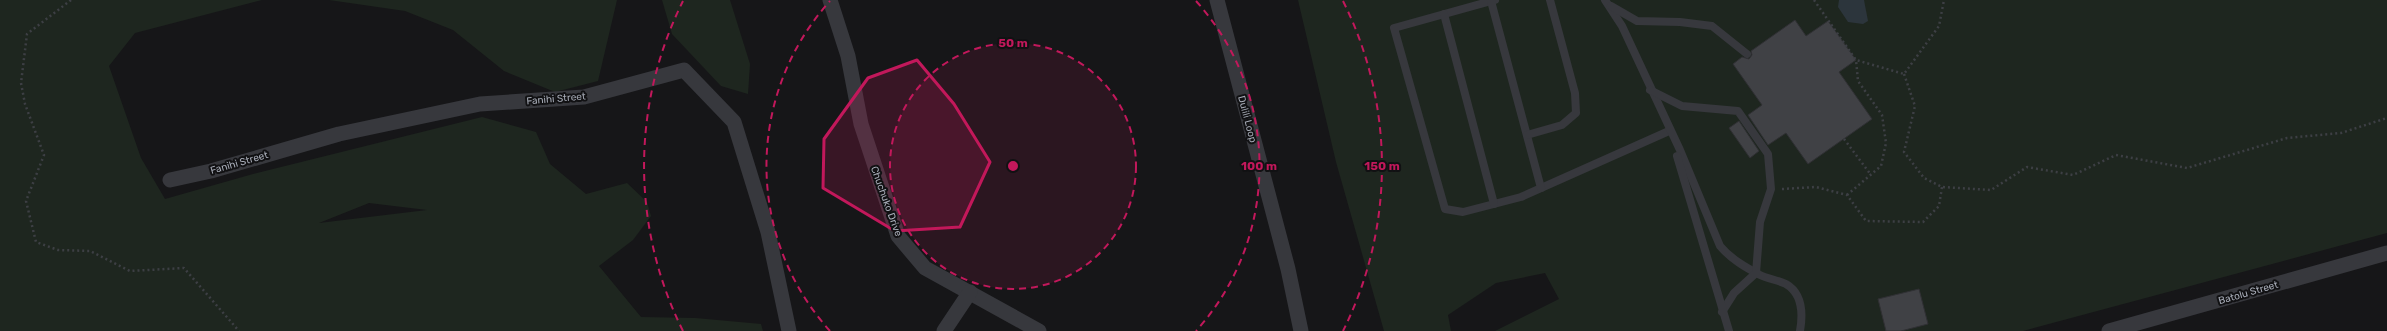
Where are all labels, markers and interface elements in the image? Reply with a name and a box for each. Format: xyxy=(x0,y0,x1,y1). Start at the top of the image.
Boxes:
text: 50 m xyxy=(998,36,1028,50)
street label: Fanihi Street xyxy=(526,90,586,108)
street label: Dulili Loop xyxy=(1235,95,1259,144)
street label: Fanihi Street xyxy=(209,149,270,177)
centre of rings xyxy=(1006,159,1020,173)
text: 100 m xyxy=(1241,159,1277,173)
text: 150 m xyxy=(1364,159,1400,173)
street label: Chuchuko Drive xyxy=(868,165,904,238)
street label: Batolu Street xyxy=(2217,279,2280,307)

